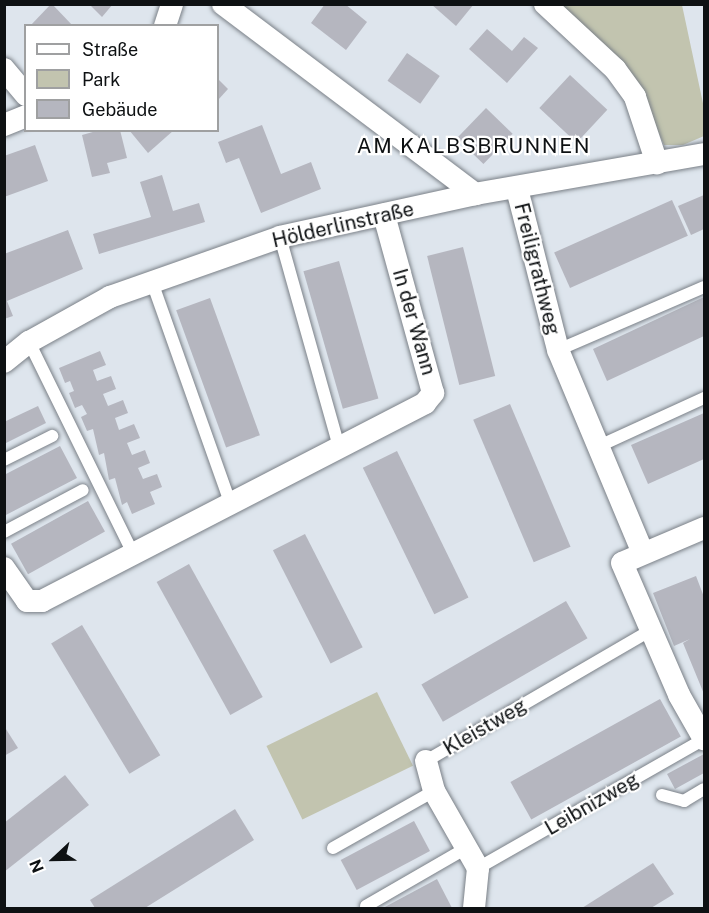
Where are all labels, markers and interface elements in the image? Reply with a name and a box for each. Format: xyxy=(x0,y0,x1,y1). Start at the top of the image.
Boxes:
legend xyxy=(24,24,219,132)
text: Straße xyxy=(82,39,138,60)
text: Park xyxy=(82,69,120,90)
text: Gebäude xyxy=(82,99,157,120)
district label: AM KALBSBRUNNEN xyxy=(357,133,591,159)
street label: Hölderlinstraße xyxy=(270,197,416,253)
street label: Freiligrathweg xyxy=(509,200,565,338)
street label: In der Wann xyxy=(387,266,441,378)
street label: Kleistweg xyxy=(439,694,531,760)
street label: Leibnizweg xyxy=(541,767,643,841)
north arrow xyxy=(24,829,84,889)
text: N xyxy=(26,857,48,875)

